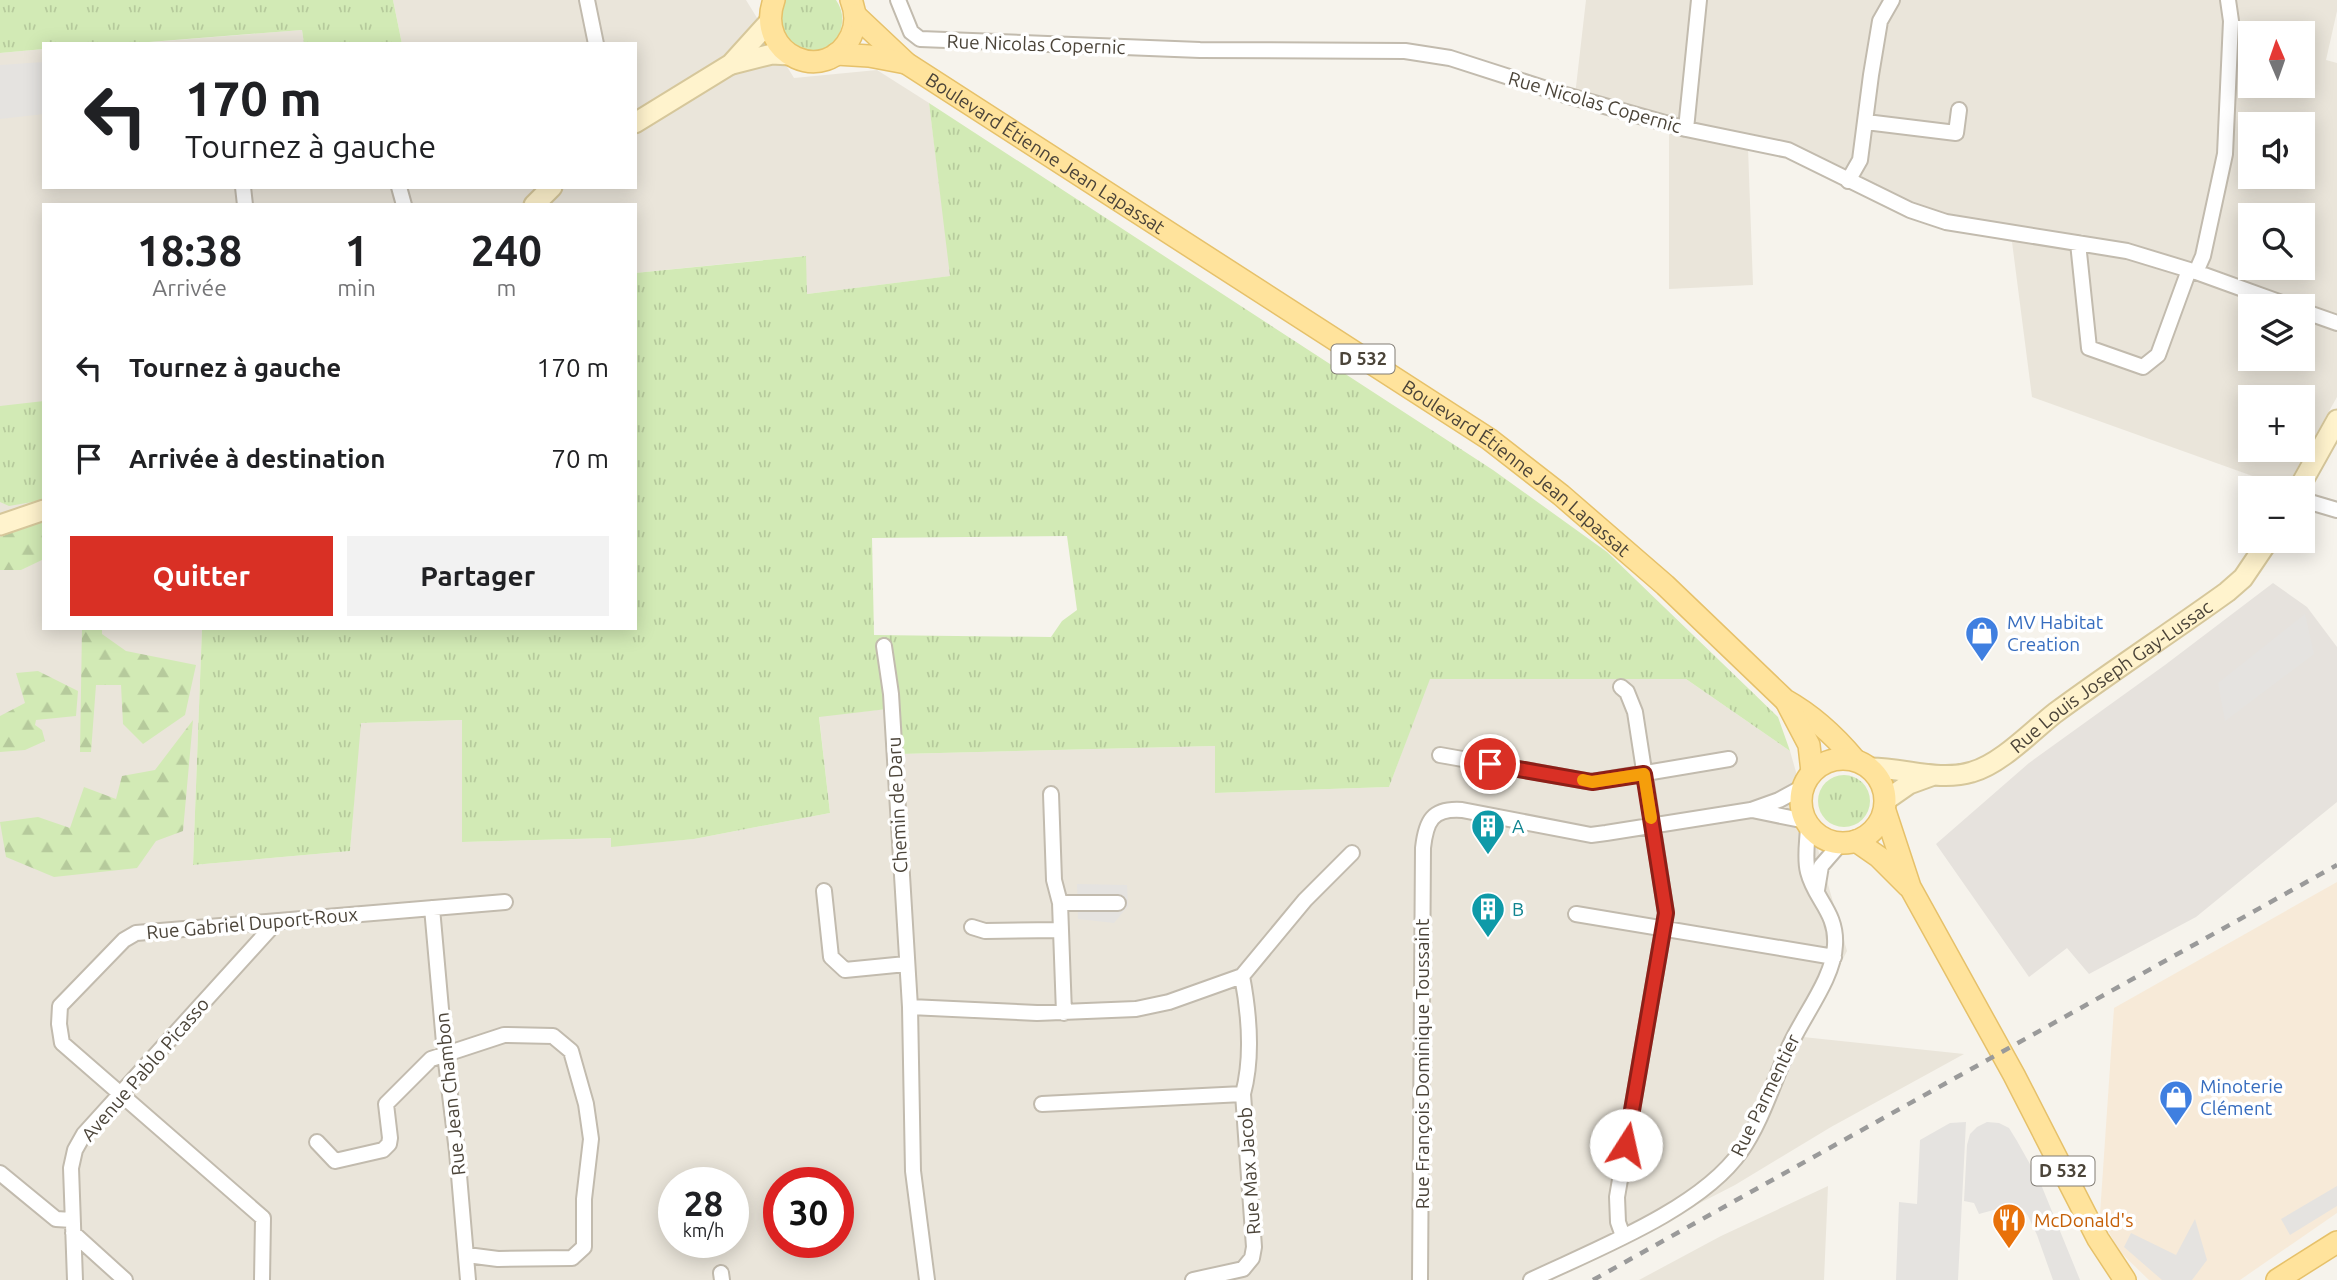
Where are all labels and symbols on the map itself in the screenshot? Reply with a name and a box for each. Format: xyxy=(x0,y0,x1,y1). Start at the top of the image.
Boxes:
north arrow xyxy=(2238,21,2315,98)
street label: Rue Nicolas Copernic xyxy=(946,30,1126,58)
street label: Rue Nicolas Copernic xyxy=(1506,67,1684,137)
street label: Boulevard Étienne Jean Lapassat xyxy=(922,68,1170,238)
road number: D 532 xyxy=(1332,344,1394,374)
street label: Boulevard Étienne Jean Lapassat xyxy=(1398,375,1635,561)
street label: Rue Louis Joseph Gay-Lussac xyxy=(2006,595,2216,757)
place label: MV Habitat Creation xyxy=(2007,611,2104,655)
shop icon: MV Habitat Creation xyxy=(1963,614,2001,663)
pin xyxy=(1460,734,1520,794)
street label: Chemin de Daru xyxy=(882,736,912,874)
building icon: A xyxy=(1469,807,1507,856)
place label: A xyxy=(1512,815,1525,837)
building icon: B xyxy=(1469,890,1507,939)
place label: B xyxy=(1512,898,1524,920)
street label: Rue Gabriel Duport-Roux xyxy=(145,903,359,943)
street label: Rue François Dominique Toussaint xyxy=(1411,918,1433,1209)
street label: Avenue Pablo Picasso xyxy=(77,993,213,1145)
street label: Rue Jean Chambon xyxy=(430,1011,470,1177)
street label: Rue Parmentier xyxy=(1726,1030,1804,1160)
place label: Minoterie Clément xyxy=(2200,1075,2283,1119)
shop icon: Minoterie Clément xyxy=(2157,1078,2195,1127)
street label: Rue Max Jacob xyxy=(1234,1106,1264,1236)
position arrow xyxy=(1589,1108,1663,1182)
road number: D 532 xyxy=(2032,1156,2094,1186)
speed limit sign: 30 xyxy=(763,1167,854,1258)
restaurant icon: McDonald's xyxy=(1990,1201,2028,1250)
place label: McDonald's xyxy=(2034,1209,2133,1231)

